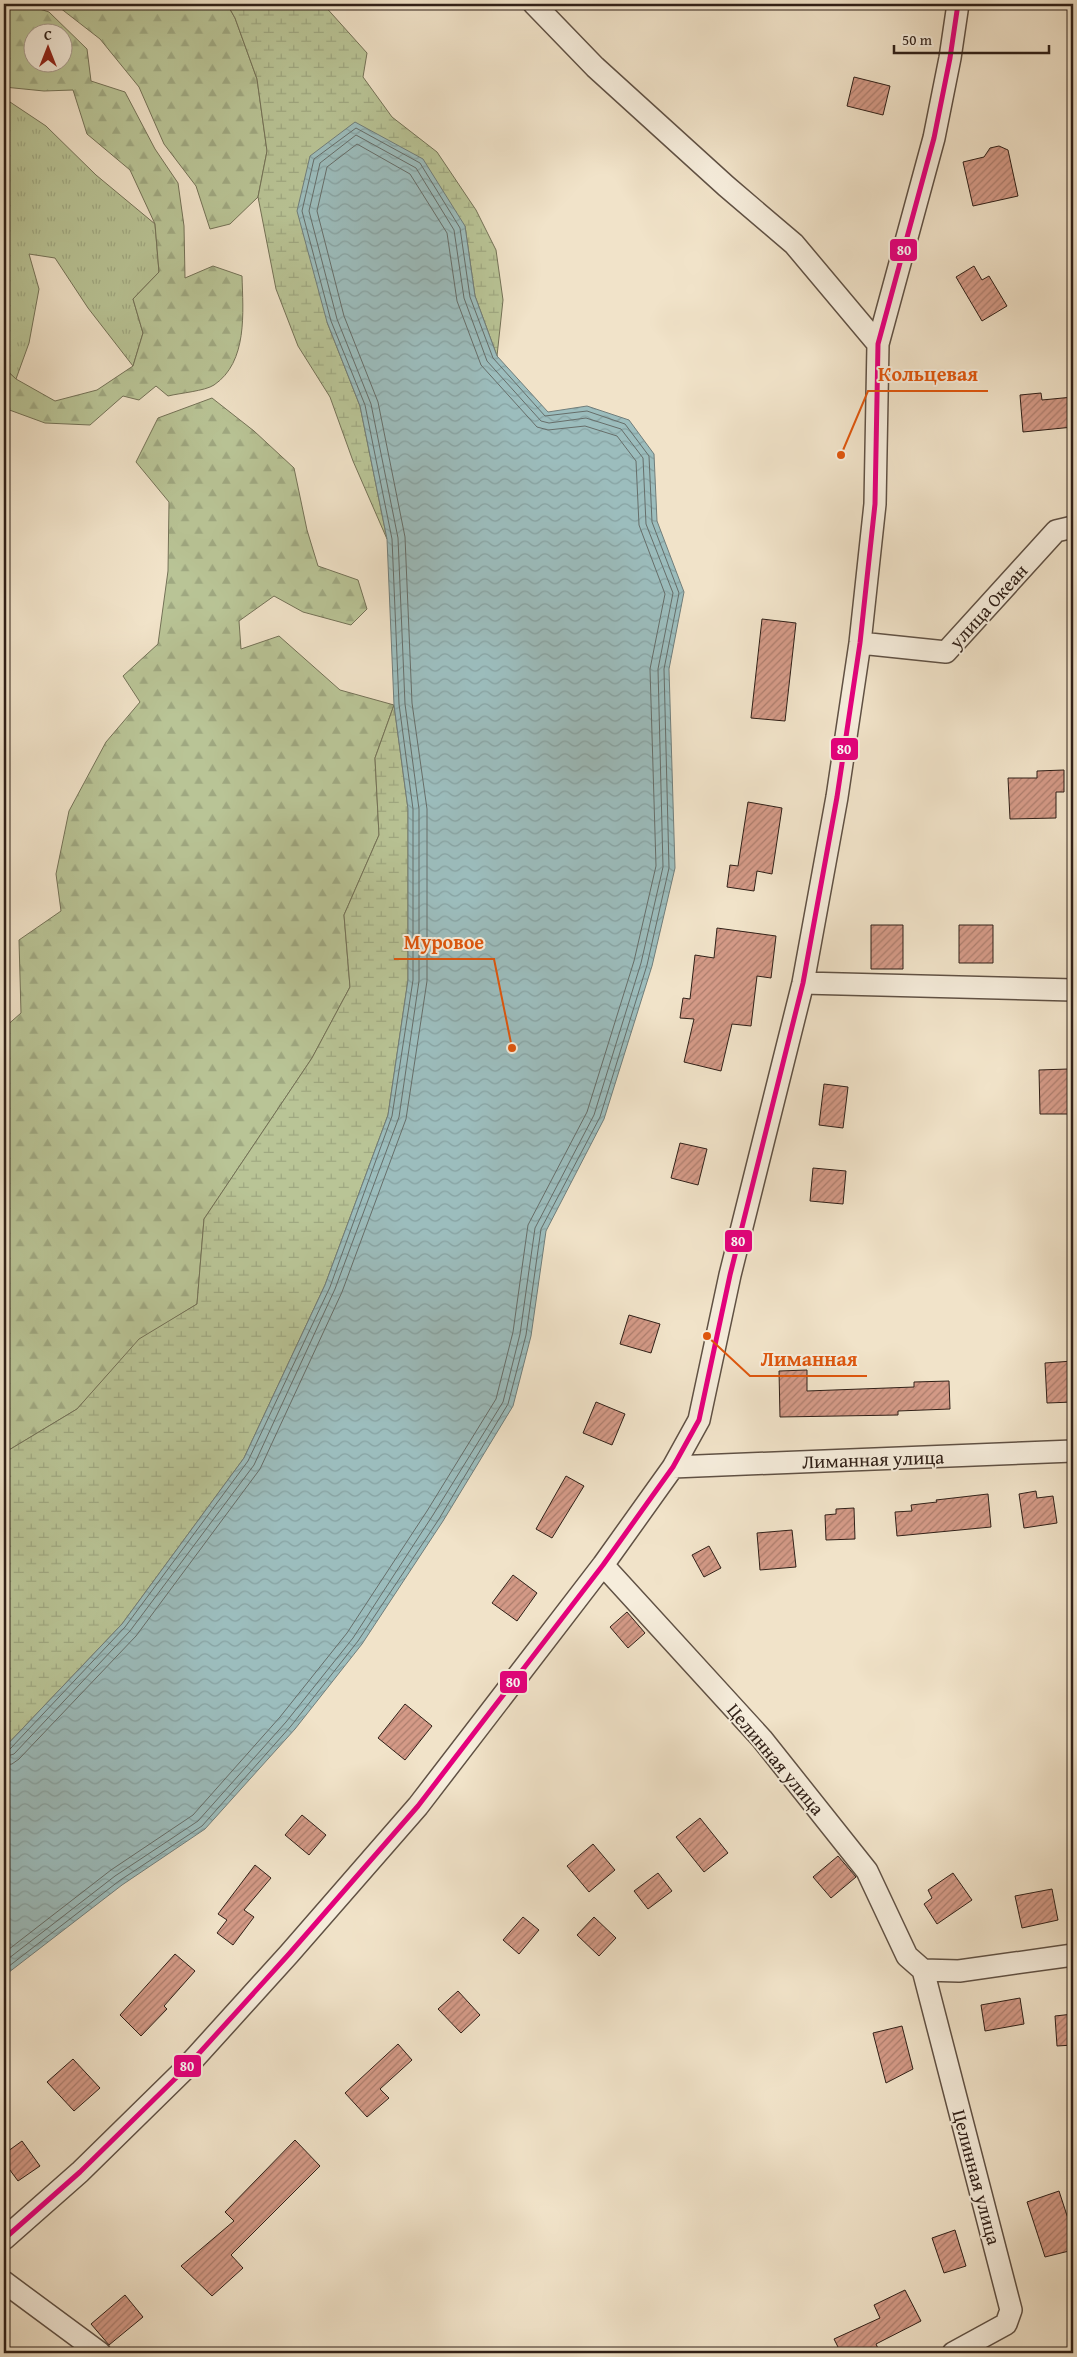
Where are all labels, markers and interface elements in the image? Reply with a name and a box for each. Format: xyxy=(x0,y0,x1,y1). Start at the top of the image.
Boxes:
north arrow xyxy=(22,22,72,72)
scale bar xyxy=(894,22,1050,54)
text: С xyxy=(44,25,52,45)
text: 50 m xyxy=(902,29,933,50)
line badge: 80 xyxy=(889,238,918,262)
text: 80 xyxy=(897,240,911,260)
callout: Кольцевая xyxy=(868,356,988,391)
text: Кольцевая xyxy=(878,359,978,388)
street label: улица Океан xyxy=(941,557,1034,655)
line badge: 80 xyxy=(830,737,859,761)
text: 80 xyxy=(837,739,851,759)
callout: Муровое xyxy=(394,924,494,959)
text: Муровое xyxy=(404,927,484,956)
line badge: 80 xyxy=(724,1229,753,1253)
text: 80 xyxy=(731,1231,745,1251)
callout: Лиманная xyxy=(750,1341,867,1376)
text: Лиманная xyxy=(761,1344,858,1373)
street label: Лиманная улица xyxy=(801,1443,945,1475)
line badge: 80 xyxy=(499,1670,528,1694)
text: 80 xyxy=(506,1672,520,1692)
street label: Целинная улица xyxy=(721,1697,831,1821)
line badge: 80 xyxy=(173,2054,202,2078)
text: 80 xyxy=(180,2056,194,2076)
street label: Целинная улица xyxy=(945,2106,1009,2248)

